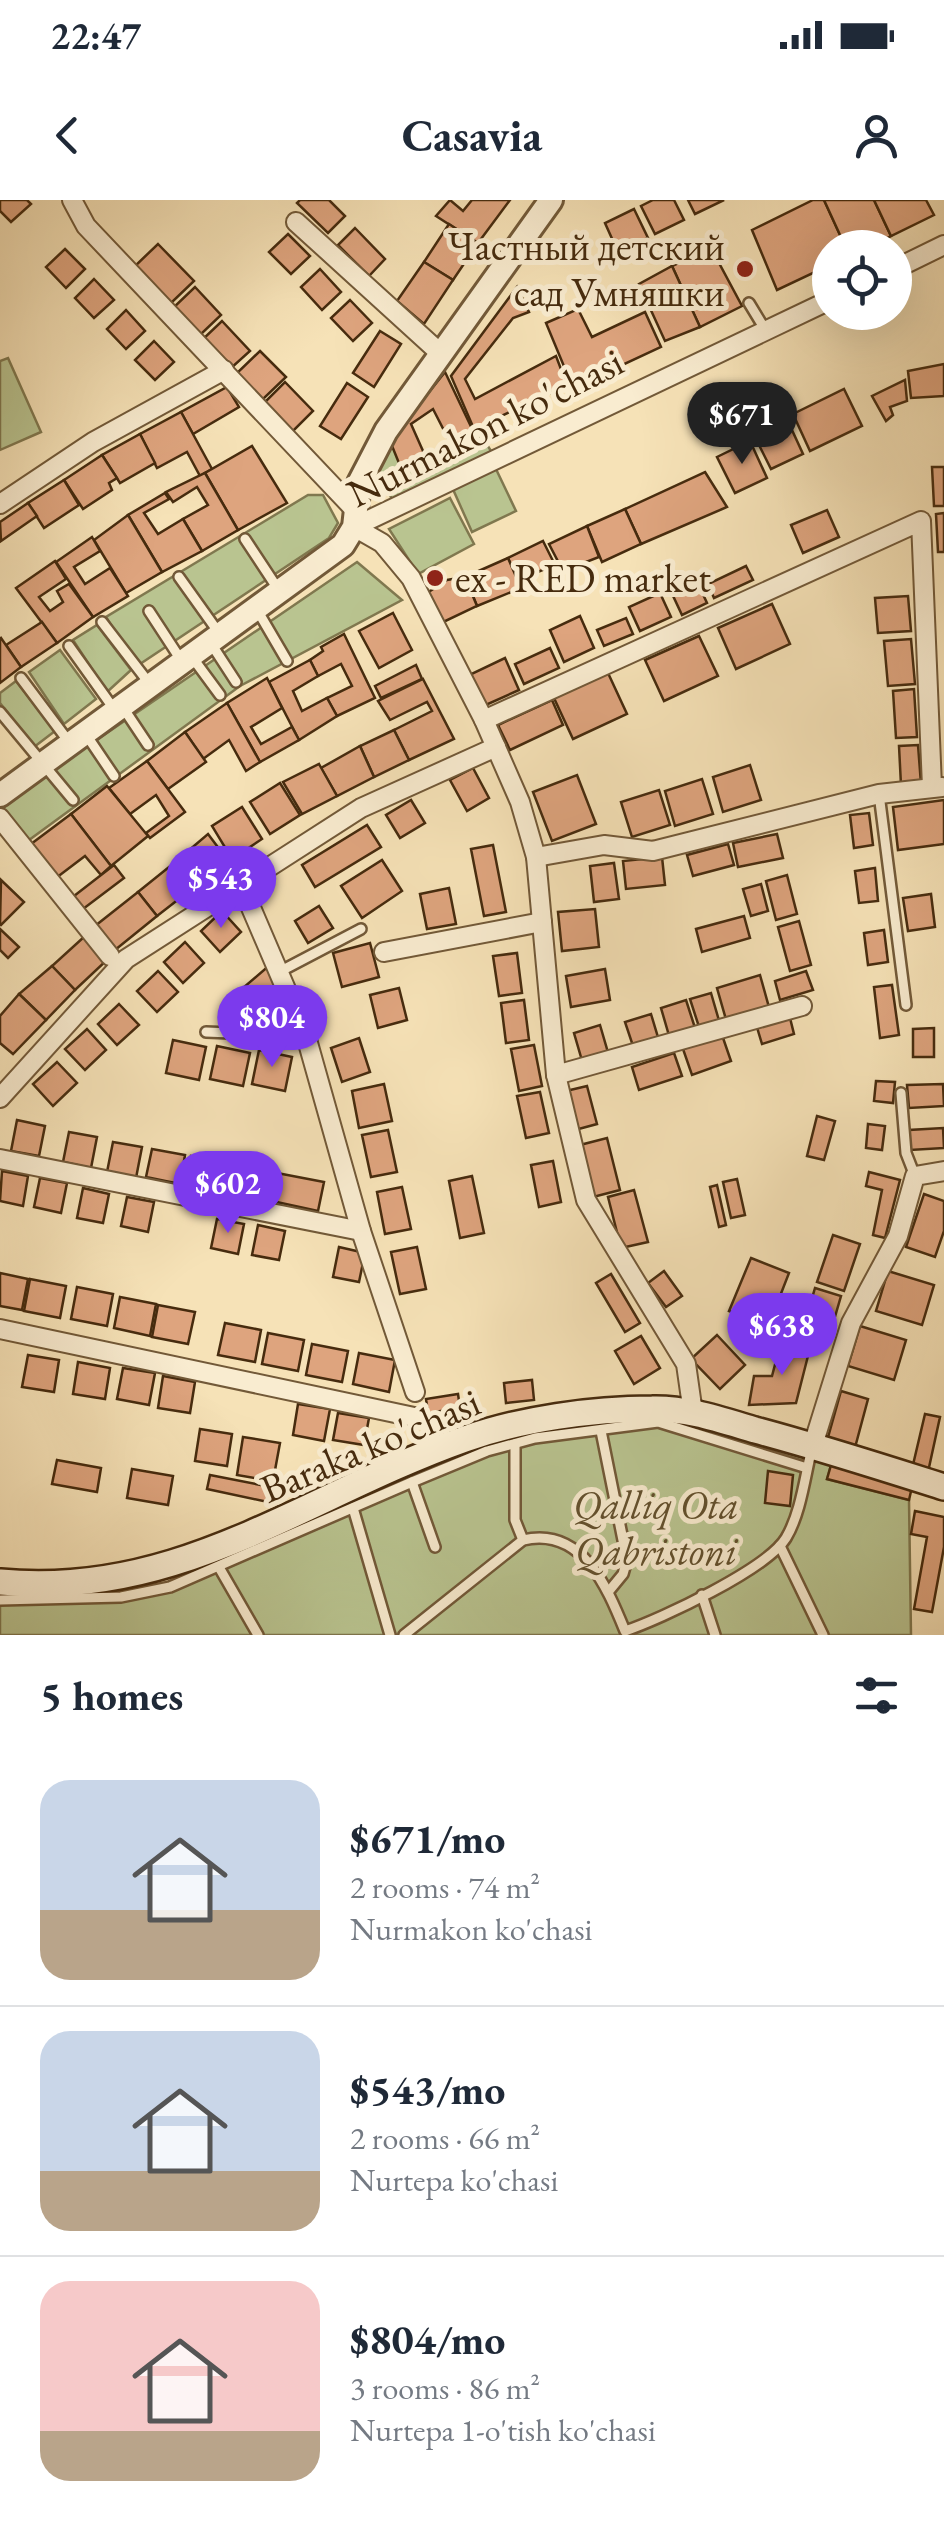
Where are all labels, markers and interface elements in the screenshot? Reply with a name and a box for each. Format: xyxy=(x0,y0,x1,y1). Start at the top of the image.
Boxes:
text: 22:47 xyxy=(50,11,141,60)
text: Casavia xyxy=(402,106,542,164)
icon: back xyxy=(40,108,95,163)
icon: person xyxy=(849,108,904,163)
place label: Частный детский сад Умняшки xyxy=(448,220,725,318)
map controls xyxy=(812,230,912,330)
button: locate xyxy=(812,230,912,330)
marker: Частный детский сад Умняшки xyxy=(734,258,756,280)
street label: Nurmakon ko'chasi xyxy=(338,335,632,519)
pin: $671 xyxy=(683,382,801,467)
text: $671 xyxy=(709,393,775,435)
place label: ex - RED market xyxy=(455,552,711,604)
marker: ex - RED market xyxy=(424,567,446,589)
pin: $543 xyxy=(162,846,280,931)
text: $543 xyxy=(188,857,254,899)
pin: $804 xyxy=(213,985,331,1070)
text: $804 xyxy=(239,996,305,1038)
pin: $602 xyxy=(169,1151,287,1236)
text: $602 xyxy=(195,1162,261,1204)
pin: $638 xyxy=(723,1293,841,1378)
text: $638 xyxy=(749,1304,815,1346)
street label: Baraka ko'chasi xyxy=(252,1375,488,1515)
park label: Qalliq Ota Qabristoni xyxy=(573,1479,739,1577)
text: 5 homes xyxy=(40,1668,183,1723)
icon: filters xyxy=(849,1668,904,1723)
text: $671/mo xyxy=(350,1811,506,1866)
icon: home xyxy=(120,1820,240,1940)
text: 2 rooms · 74 m² xyxy=(350,1866,540,1908)
text: Nurmakon ko'chasi xyxy=(350,1908,592,1950)
text: $543/mo xyxy=(350,2062,506,2117)
icon: home xyxy=(120,2071,240,2191)
text: 2 rooms · 66 m² xyxy=(350,2117,540,2159)
text: Nurtepa ko'chasi xyxy=(350,2159,558,2201)
text: $804/mo xyxy=(350,2312,506,2367)
icon: home xyxy=(120,2321,240,2441)
text: 3 rooms · 86 m² xyxy=(350,2367,540,2409)
text: Nurtepa 1-o'tish ko'chasi xyxy=(350,2409,656,2451)

